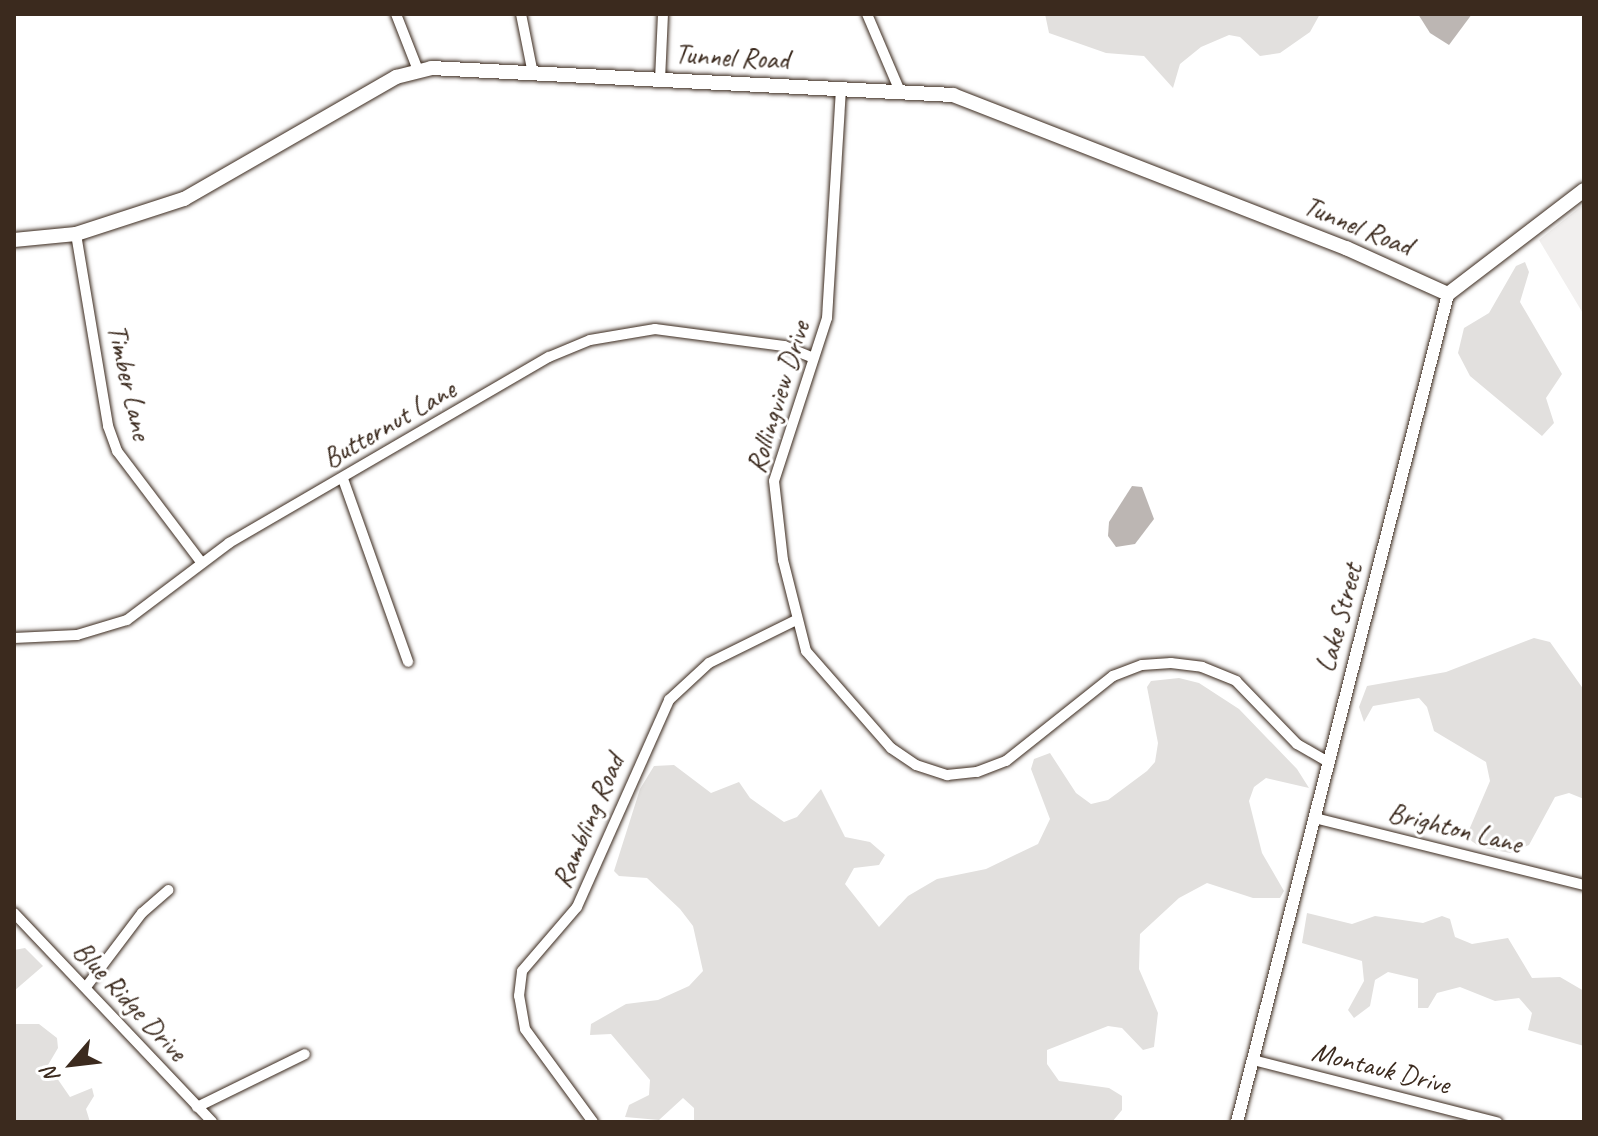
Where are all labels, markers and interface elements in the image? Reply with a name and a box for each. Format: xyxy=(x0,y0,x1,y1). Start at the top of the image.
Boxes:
street label: Tunnel Road xyxy=(675,37,789,77)
street label: Tunnel Road xyxy=(1299,189,1417,263)
street label: Rollingview Drive xyxy=(739,317,817,477)
street label: Timber Lane xyxy=(99,321,159,443)
street label: Butternut Lane xyxy=(317,373,461,475)
street label: Lake Street xyxy=(1308,560,1370,676)
street label: Rambling Road xyxy=(545,750,631,892)
street label: Brighton Lane xyxy=(1384,795,1526,861)
street label: Blue Ridge Drive xyxy=(65,934,195,1068)
north arrow xyxy=(32,1024,112,1104)
street label: Montauk Drive xyxy=(1309,1035,1453,1101)
text: N xyxy=(35,1063,66,1088)

